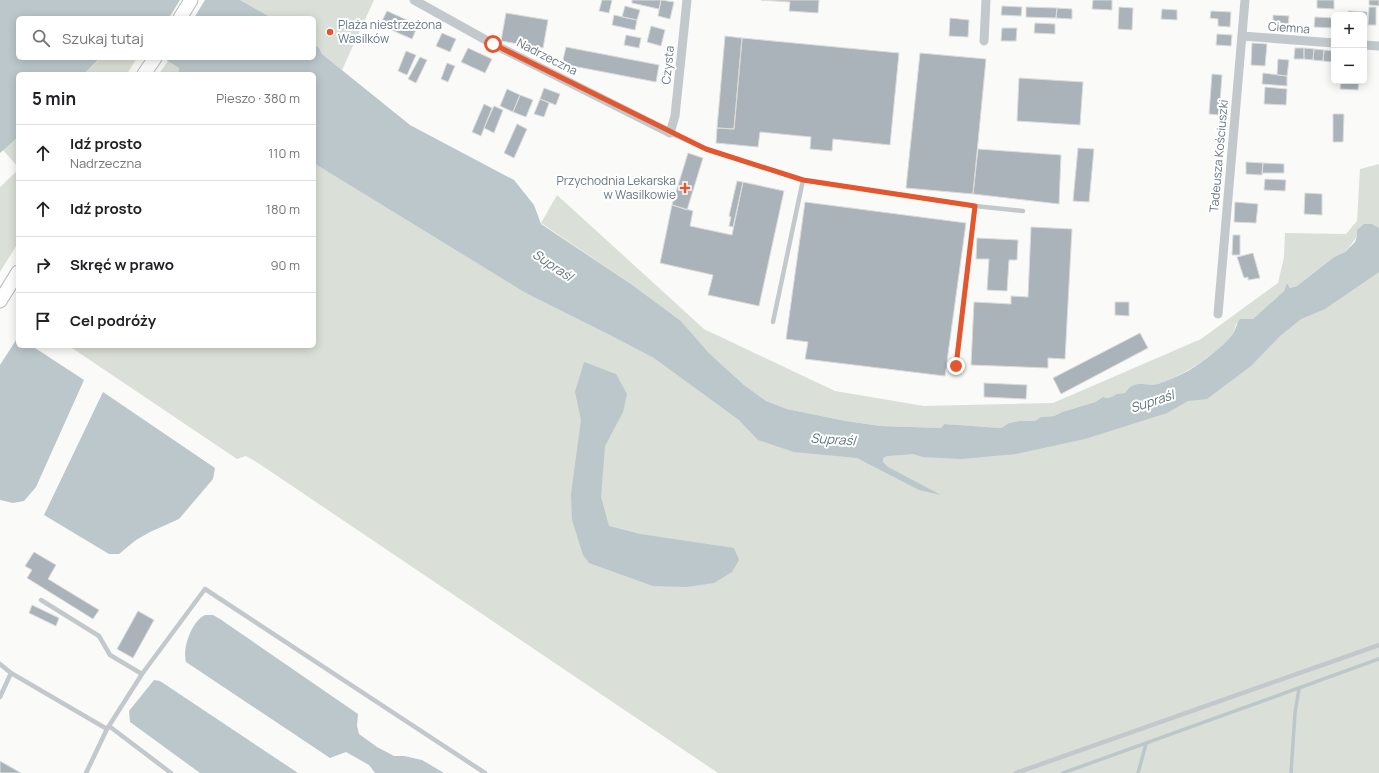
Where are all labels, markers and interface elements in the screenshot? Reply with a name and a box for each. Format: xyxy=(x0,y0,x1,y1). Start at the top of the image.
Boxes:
map controls xyxy=(1331,12,1367,84)
button: + xyxy=(1331,12,1367,48)
search box xyxy=(16,16,316,60)
place label: Plaża niestrzeżona Wasilków xyxy=(338,16,442,47)
street label: Ciemna xyxy=(1267,18,1311,37)
icon: search xyxy=(30,27,52,49)
marker: Plaża niestrzeżona Wasilków xyxy=(325,27,335,37)
text: Szukaj tutaj xyxy=(62,28,144,49)
street label: Nadrzeczna xyxy=(514,34,580,79)
route start xyxy=(484,35,502,53)
street label: Czysta xyxy=(657,45,678,85)
button: − xyxy=(1331,48,1367,84)
text: 5 min xyxy=(32,87,76,110)
text: Pieszo · 380 m xyxy=(216,89,300,107)
street label: Tadeusza Kościuszki xyxy=(1205,99,1232,213)
text: Idź prosto xyxy=(70,133,142,154)
icon: ahead xyxy=(32,142,54,164)
text: 110 m xyxy=(268,144,300,162)
text: Nadrzeczna xyxy=(70,154,142,172)
place label: Przychodnia Lekarska w Wasilkowie xyxy=(556,172,676,203)
marker: Przychodnia Lekarska w Wasilkowie xyxy=(679,182,691,194)
icon: ahead xyxy=(32,198,54,220)
text: Idź prosto xyxy=(70,198,142,219)
text: 180 m xyxy=(266,200,300,218)
water label: Supraśl xyxy=(529,245,578,286)
icon: right xyxy=(32,254,54,276)
text: Skręć w prawo xyxy=(70,254,174,275)
text: 90 m xyxy=(270,256,300,274)
icon: arrive xyxy=(32,310,54,332)
text: Cel podróży xyxy=(70,310,156,331)
route end xyxy=(947,357,965,375)
water label: Supraśl xyxy=(1128,385,1178,417)
water label: Supraśl xyxy=(810,428,858,450)

